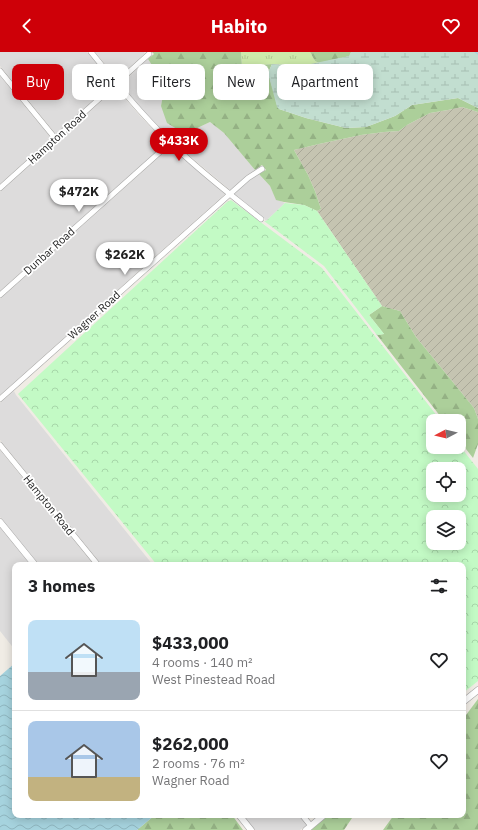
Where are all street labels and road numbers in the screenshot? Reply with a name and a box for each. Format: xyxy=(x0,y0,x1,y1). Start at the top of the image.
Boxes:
street label: Hampton Road xyxy=(25,107,89,167)
street label: Dunbar Road xyxy=(21,224,77,278)
street label: Wagner Road xyxy=(65,288,123,342)
street label: Hampton Road xyxy=(20,472,78,538)

